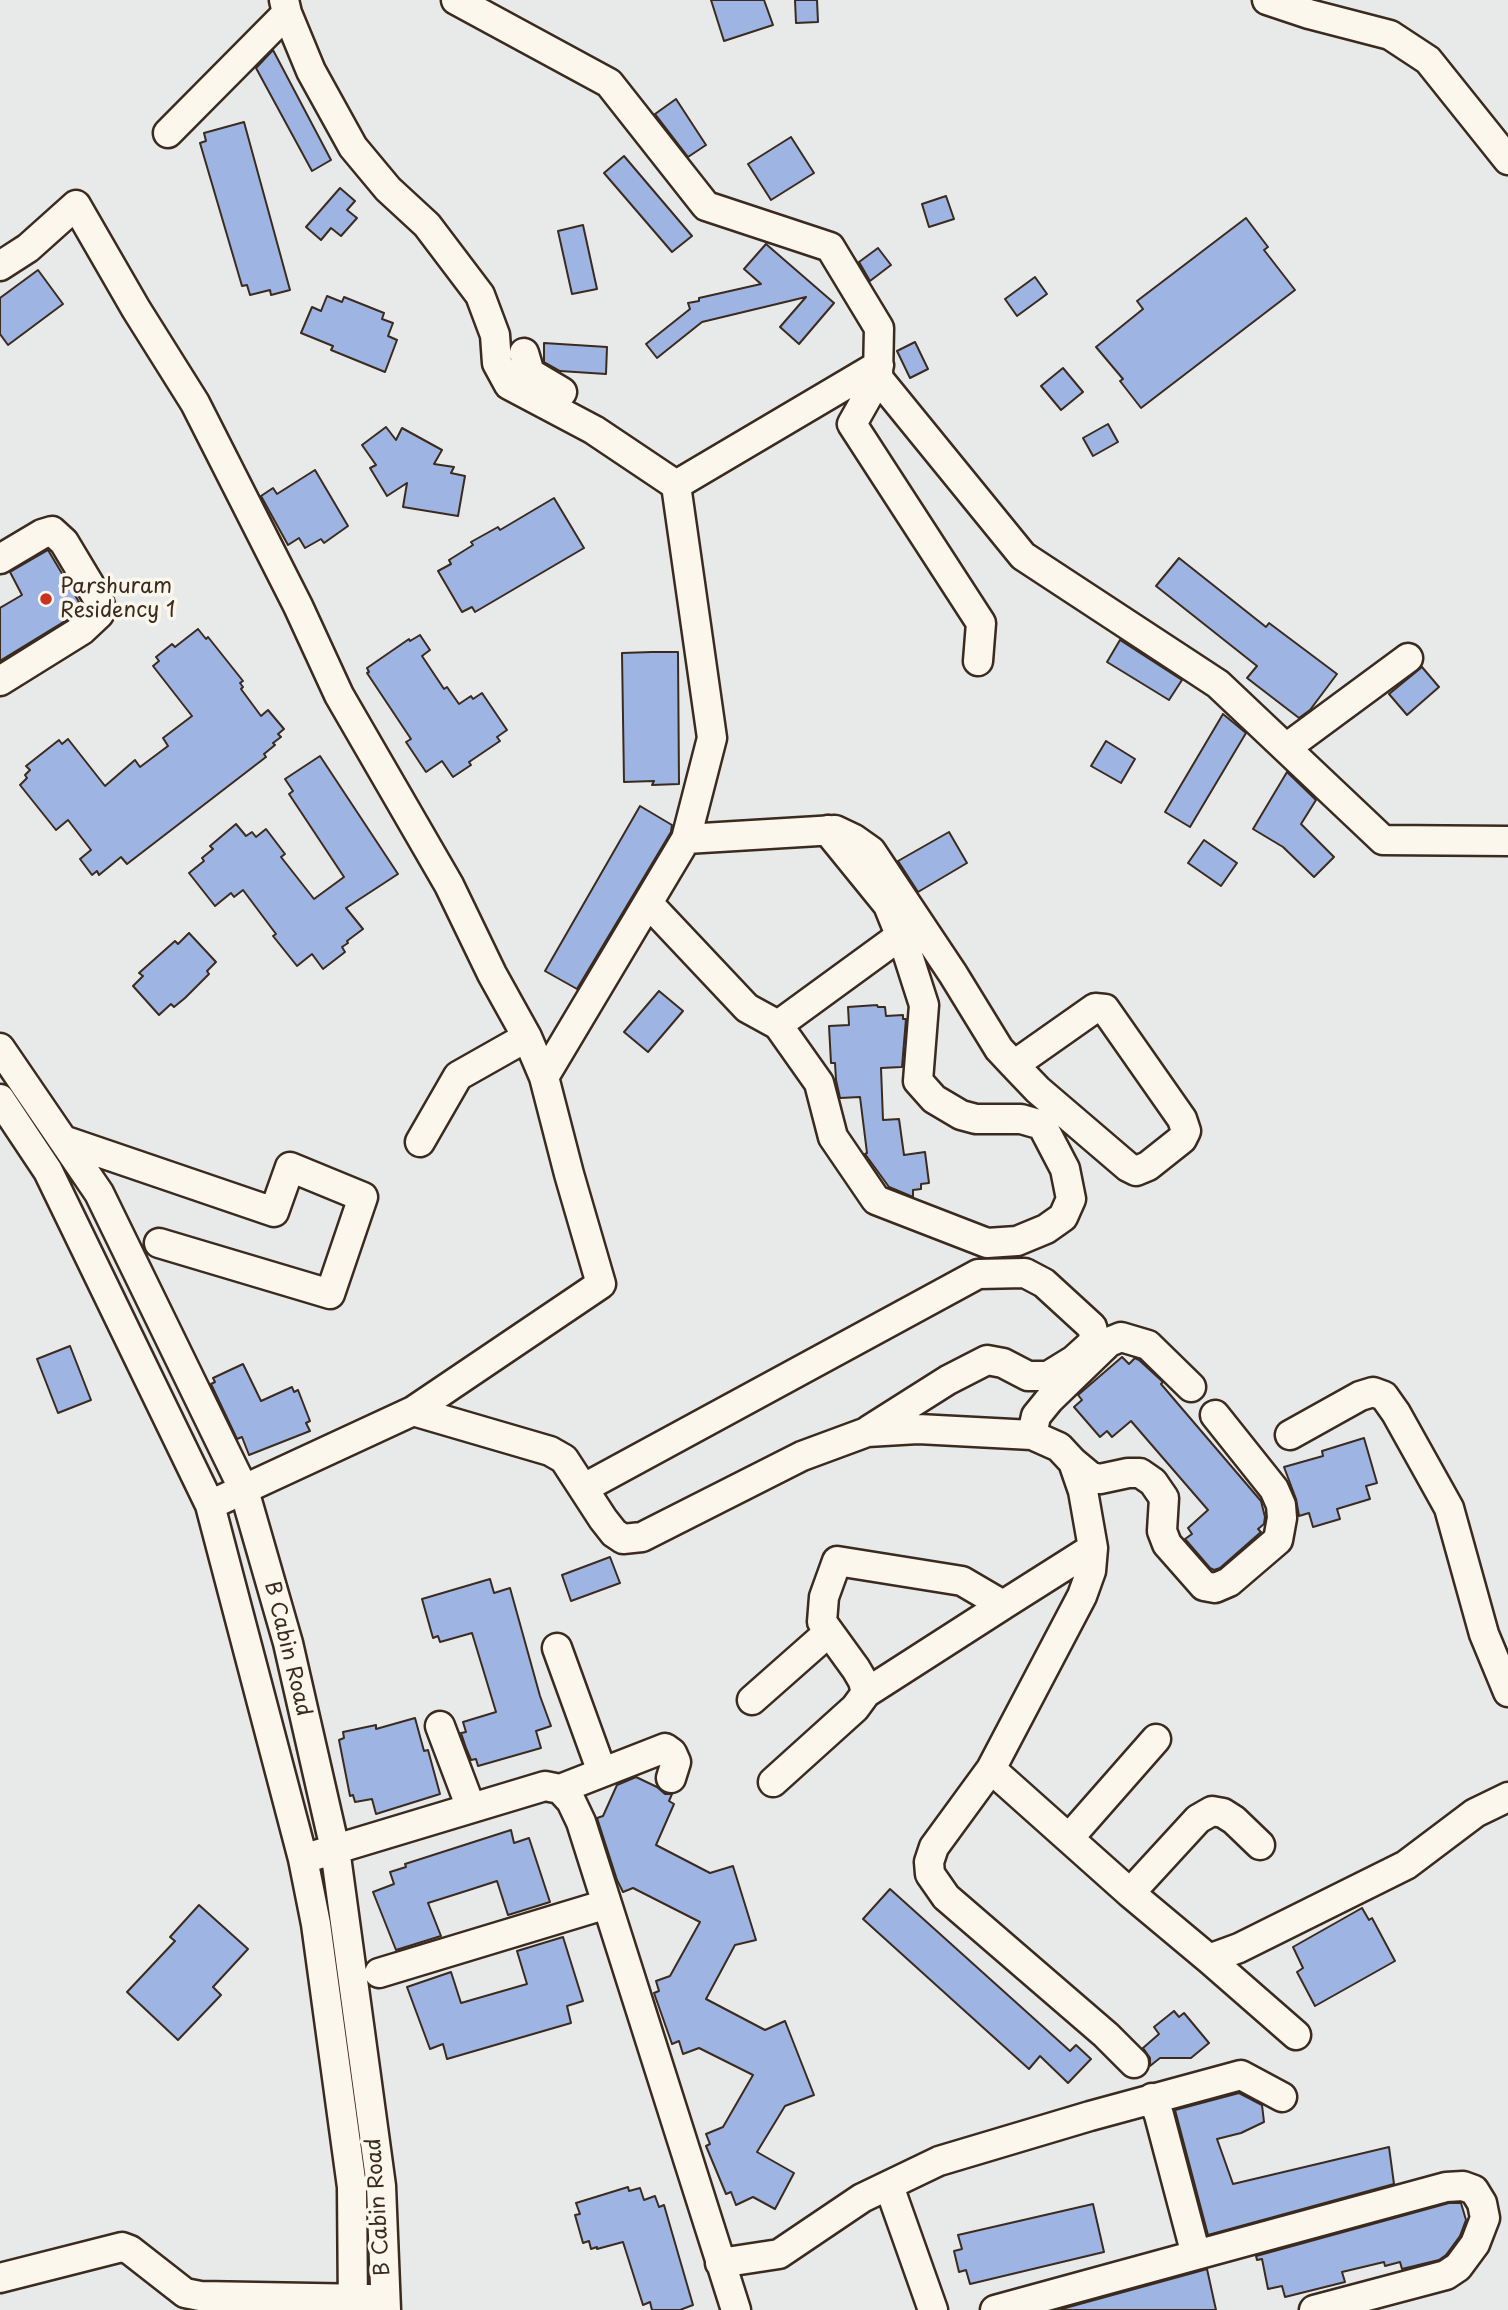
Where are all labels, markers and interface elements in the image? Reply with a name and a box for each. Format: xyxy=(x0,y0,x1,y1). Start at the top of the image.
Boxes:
place label: Parshuram Residency 1 xyxy=(60,574,175,624)
marker: Parshuram Residency 1 xyxy=(38,591,54,607)
street label: B Cabin Road xyxy=(258,1579,316,1719)
street label: B Cabin Road xyxy=(362,2137,396,2277)

